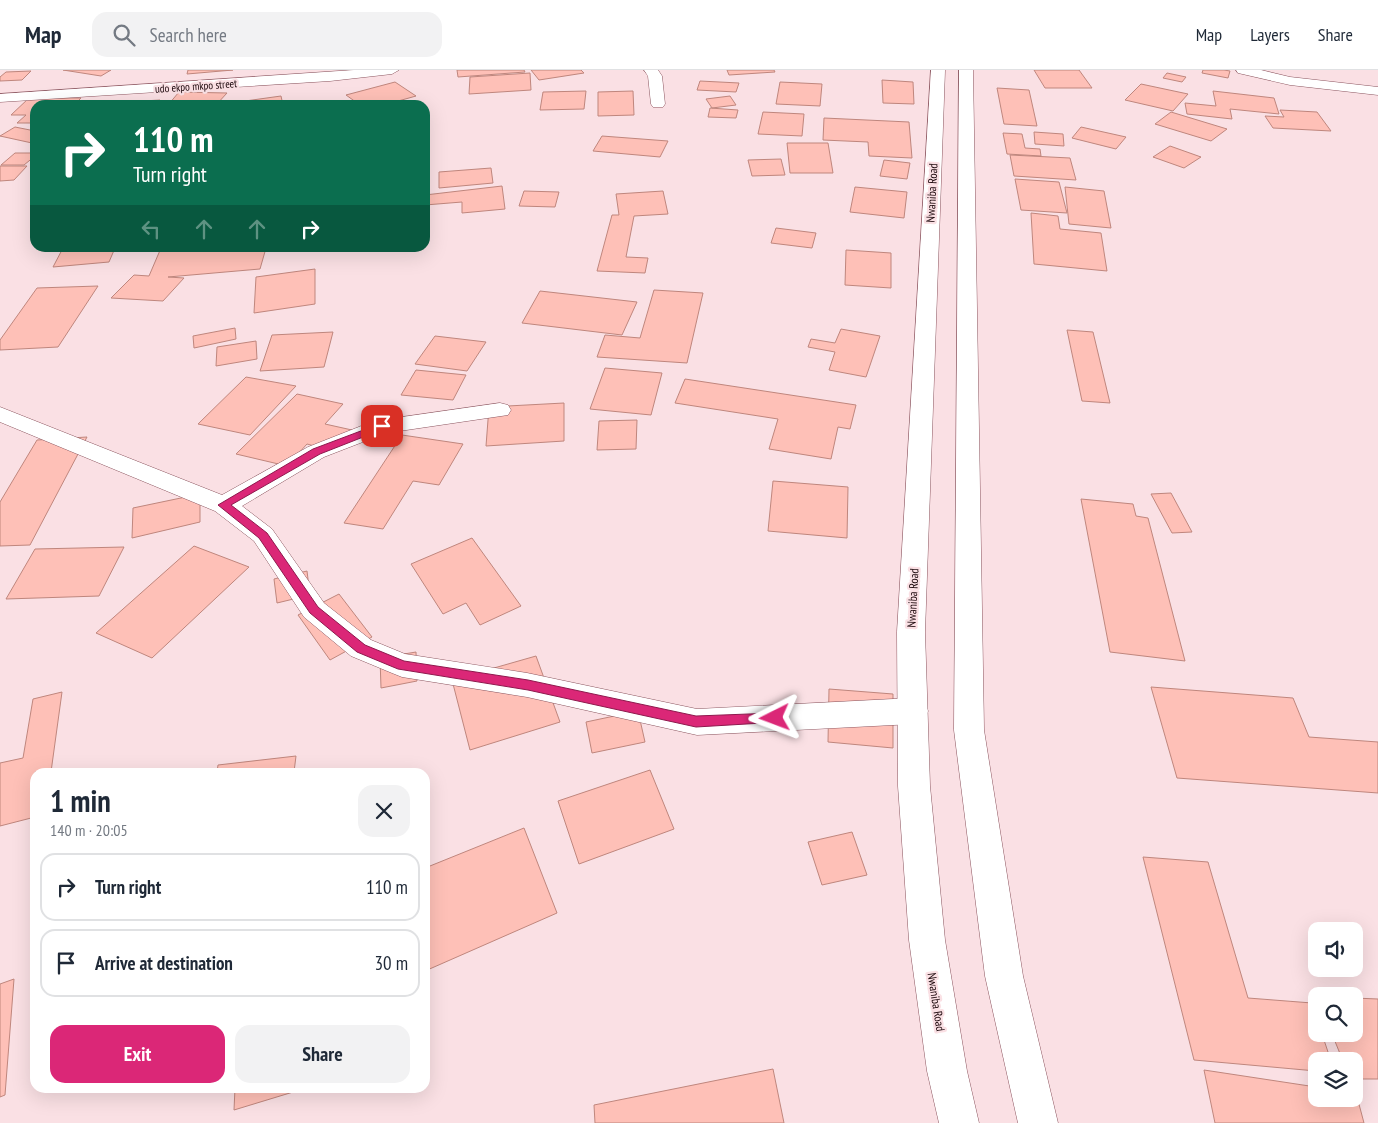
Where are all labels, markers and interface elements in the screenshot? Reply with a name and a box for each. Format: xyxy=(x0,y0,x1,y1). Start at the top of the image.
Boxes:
search box xyxy=(92,12,442,57)
text: Map xyxy=(25,19,62,50)
icon: search xyxy=(110,21,138,49)
text: Search here xyxy=(150,23,227,47)
text: Map xyxy=(1196,23,1222,46)
text: Layers xyxy=(1250,23,1290,46)
text: Share xyxy=(1318,23,1353,46)
street label: udo ekpo mkpo street xyxy=(154,76,238,96)
text: 110 m xyxy=(133,116,214,162)
icon: right xyxy=(50,120,115,185)
text: Turn right xyxy=(133,160,207,188)
street label: Nwaniba Road xyxy=(922,163,941,223)
icon: left xyxy=(137,215,165,243)
icon: ahead xyxy=(190,215,218,243)
icon: ahead xyxy=(243,215,271,243)
icon: right xyxy=(296,215,324,243)
pin xyxy=(361,405,403,447)
icon: arrive xyxy=(368,412,396,440)
street label: Nwaniba Road xyxy=(903,568,922,628)
position arrow xyxy=(748,691,800,743)
text: 1 min xyxy=(50,781,111,820)
button: close xyxy=(358,785,410,837)
text: 140 m · 20:05 xyxy=(50,820,128,840)
icon: right xyxy=(52,873,80,901)
text: Turn right xyxy=(95,875,161,899)
text: 110 m xyxy=(366,875,408,899)
map controls xyxy=(1308,922,1363,1107)
button: sound xyxy=(1308,922,1363,977)
icon: arrive xyxy=(52,949,80,977)
text: Arrive at destination xyxy=(95,951,233,975)
text: 30 m xyxy=(375,951,408,975)
street label: Nwaniba Road xyxy=(924,971,949,1032)
button: search xyxy=(1308,987,1363,1042)
button: Exit xyxy=(50,1025,225,1083)
button: Share xyxy=(235,1025,410,1083)
button: layers xyxy=(1308,1052,1363,1107)

